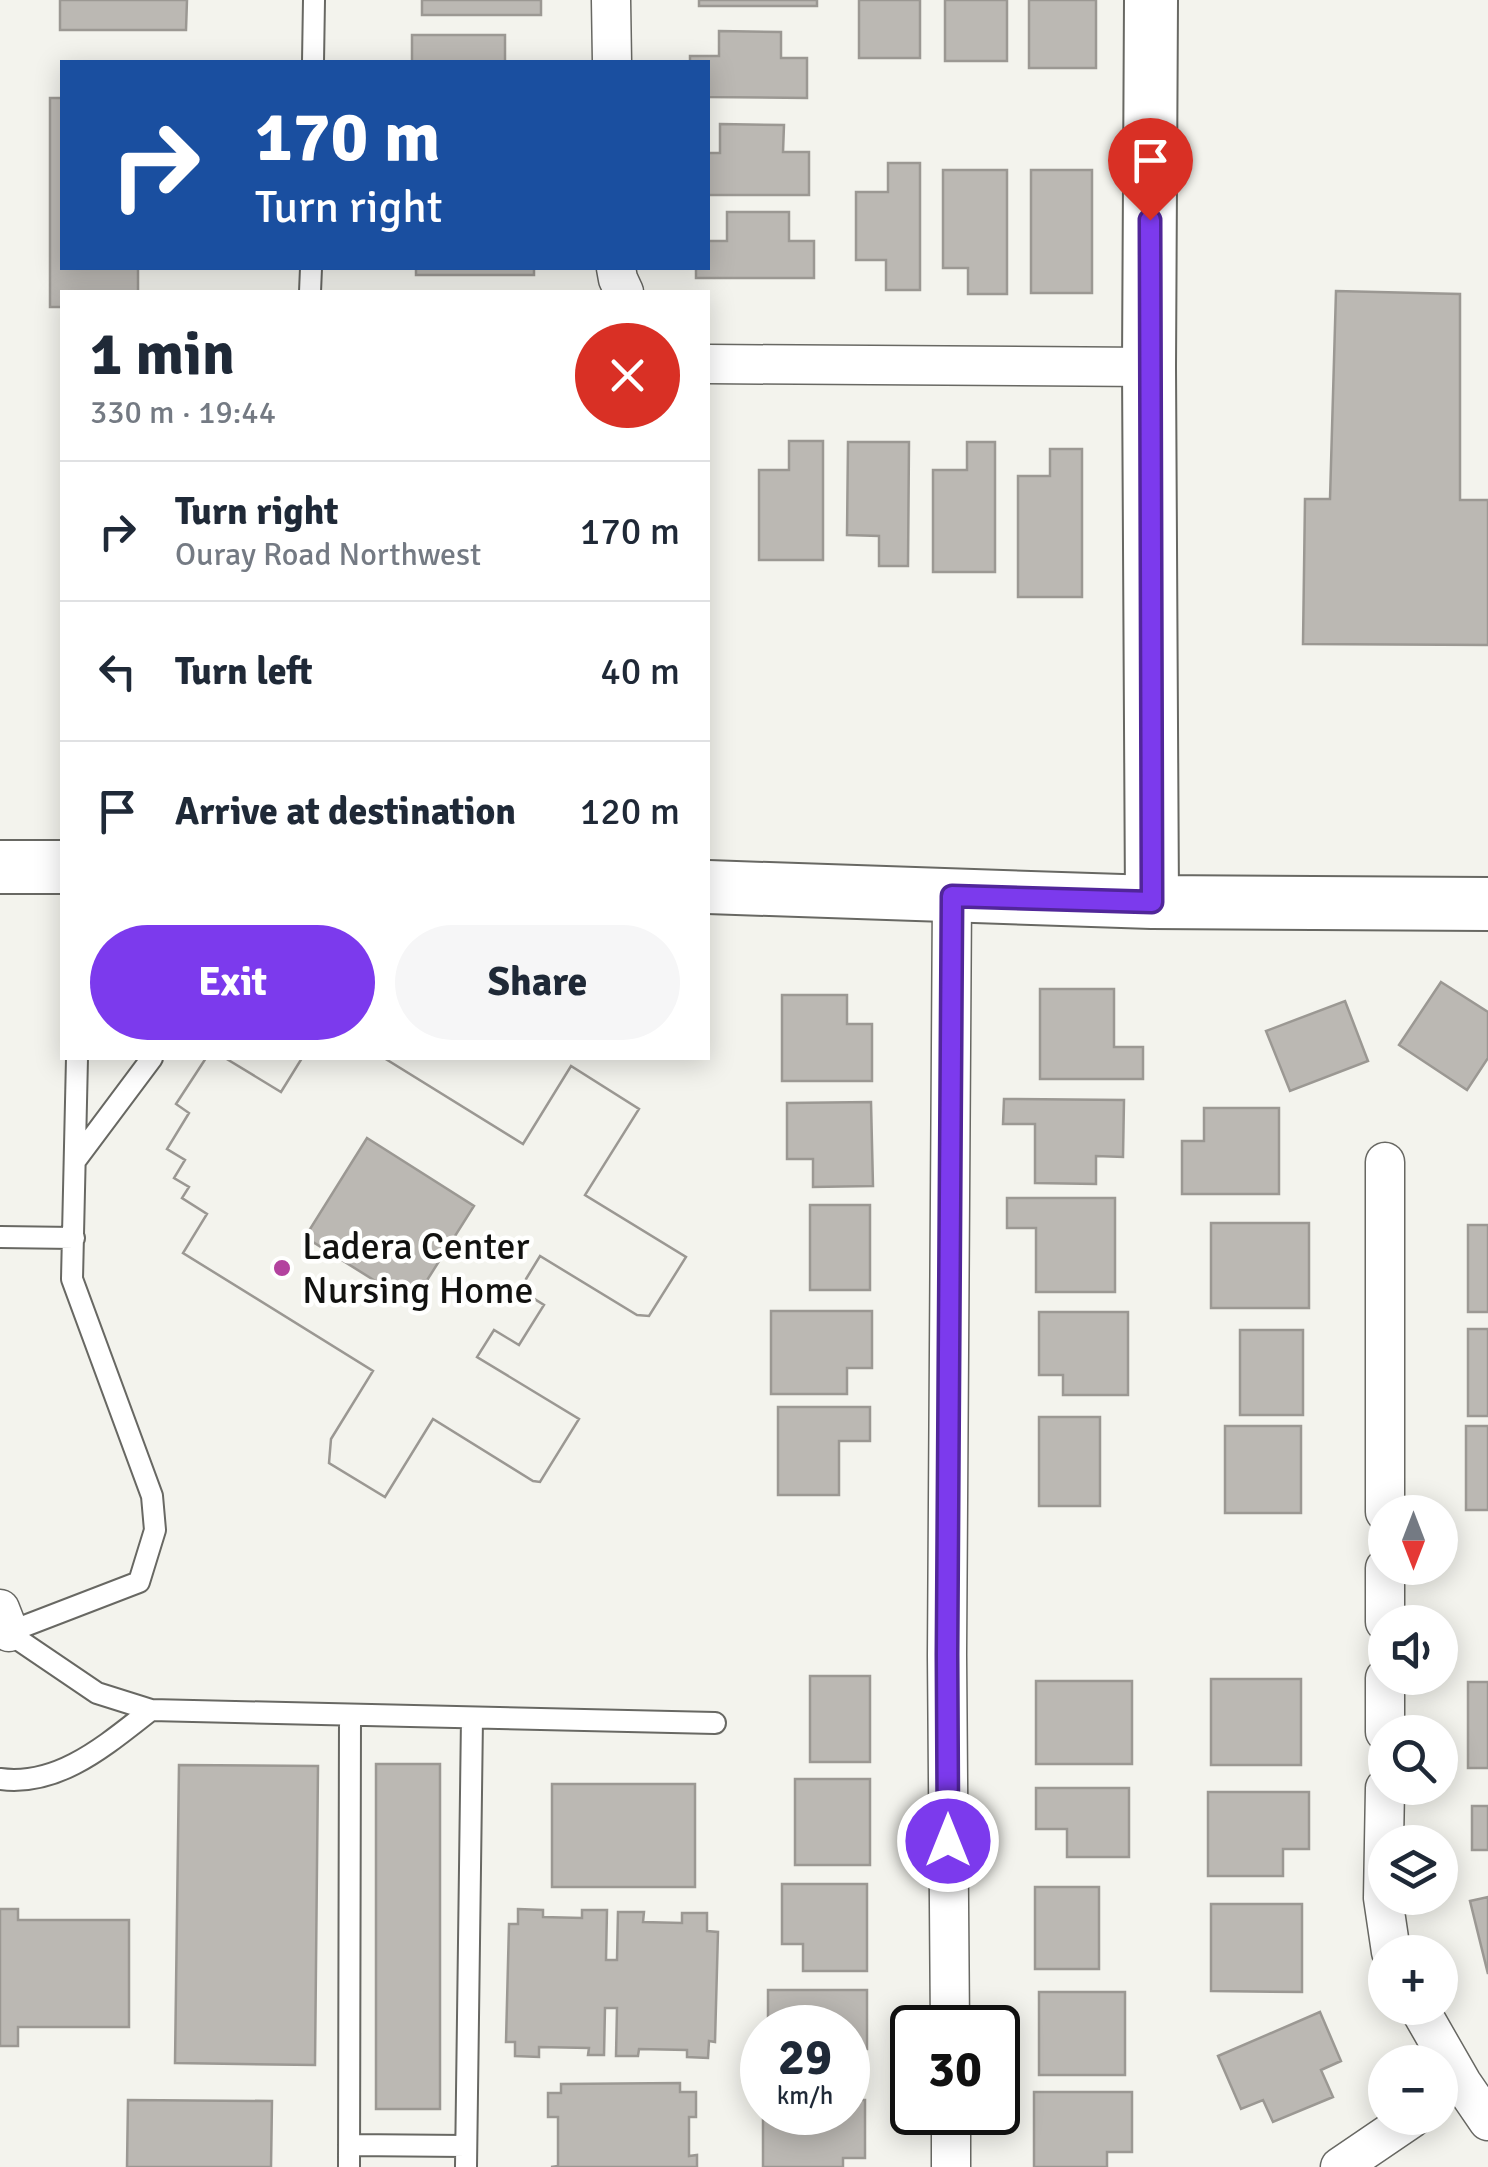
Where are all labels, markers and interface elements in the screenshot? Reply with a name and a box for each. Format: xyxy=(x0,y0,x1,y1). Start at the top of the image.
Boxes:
text: 170 m xyxy=(255,94,440,180)
icon: right xyxy=(90,100,220,230)
pin xyxy=(1108,118,1193,221)
icon: arrive xyxy=(1123,133,1178,188)
text: Turn right xyxy=(255,180,443,235)
text: 1 min xyxy=(90,318,235,392)
button: close xyxy=(575,323,680,428)
text: 330 m · 19:44 xyxy=(90,393,276,432)
text: Turn right xyxy=(175,488,339,535)
icon: right xyxy=(90,504,145,559)
text: 170 m xyxy=(580,508,680,555)
text: Ouray Road Northwest xyxy=(175,535,481,574)
icon: left xyxy=(90,644,145,699)
text: Turn left xyxy=(175,648,313,695)
text: 40 m xyxy=(600,648,680,695)
icon: arrive xyxy=(90,784,145,839)
text: Arrive at destination xyxy=(175,788,516,835)
text: 120 m xyxy=(580,788,680,835)
button: Exit xyxy=(90,925,375,1040)
button: Share xyxy=(395,925,680,1040)
place label: Ladera Center Nursing Home xyxy=(302,1223,533,1314)
marker: Ladera Center Nursing Home xyxy=(271,1257,293,1279)
north arrow xyxy=(1368,1495,1458,1585)
map controls xyxy=(1368,1495,1458,2135)
button: sound xyxy=(1368,1605,1458,1695)
button: search xyxy=(1368,1715,1458,1805)
position arrow xyxy=(896,1789,1000,1893)
button: layers xyxy=(1368,1825,1458,1915)
button: + xyxy=(1368,1935,1458,2025)
speed limit sign: 30 xyxy=(890,2005,1020,2135)
text: 29 xyxy=(778,2027,832,2089)
button: − xyxy=(1368,2045,1458,2135)
text: km/h xyxy=(777,2080,833,2111)

